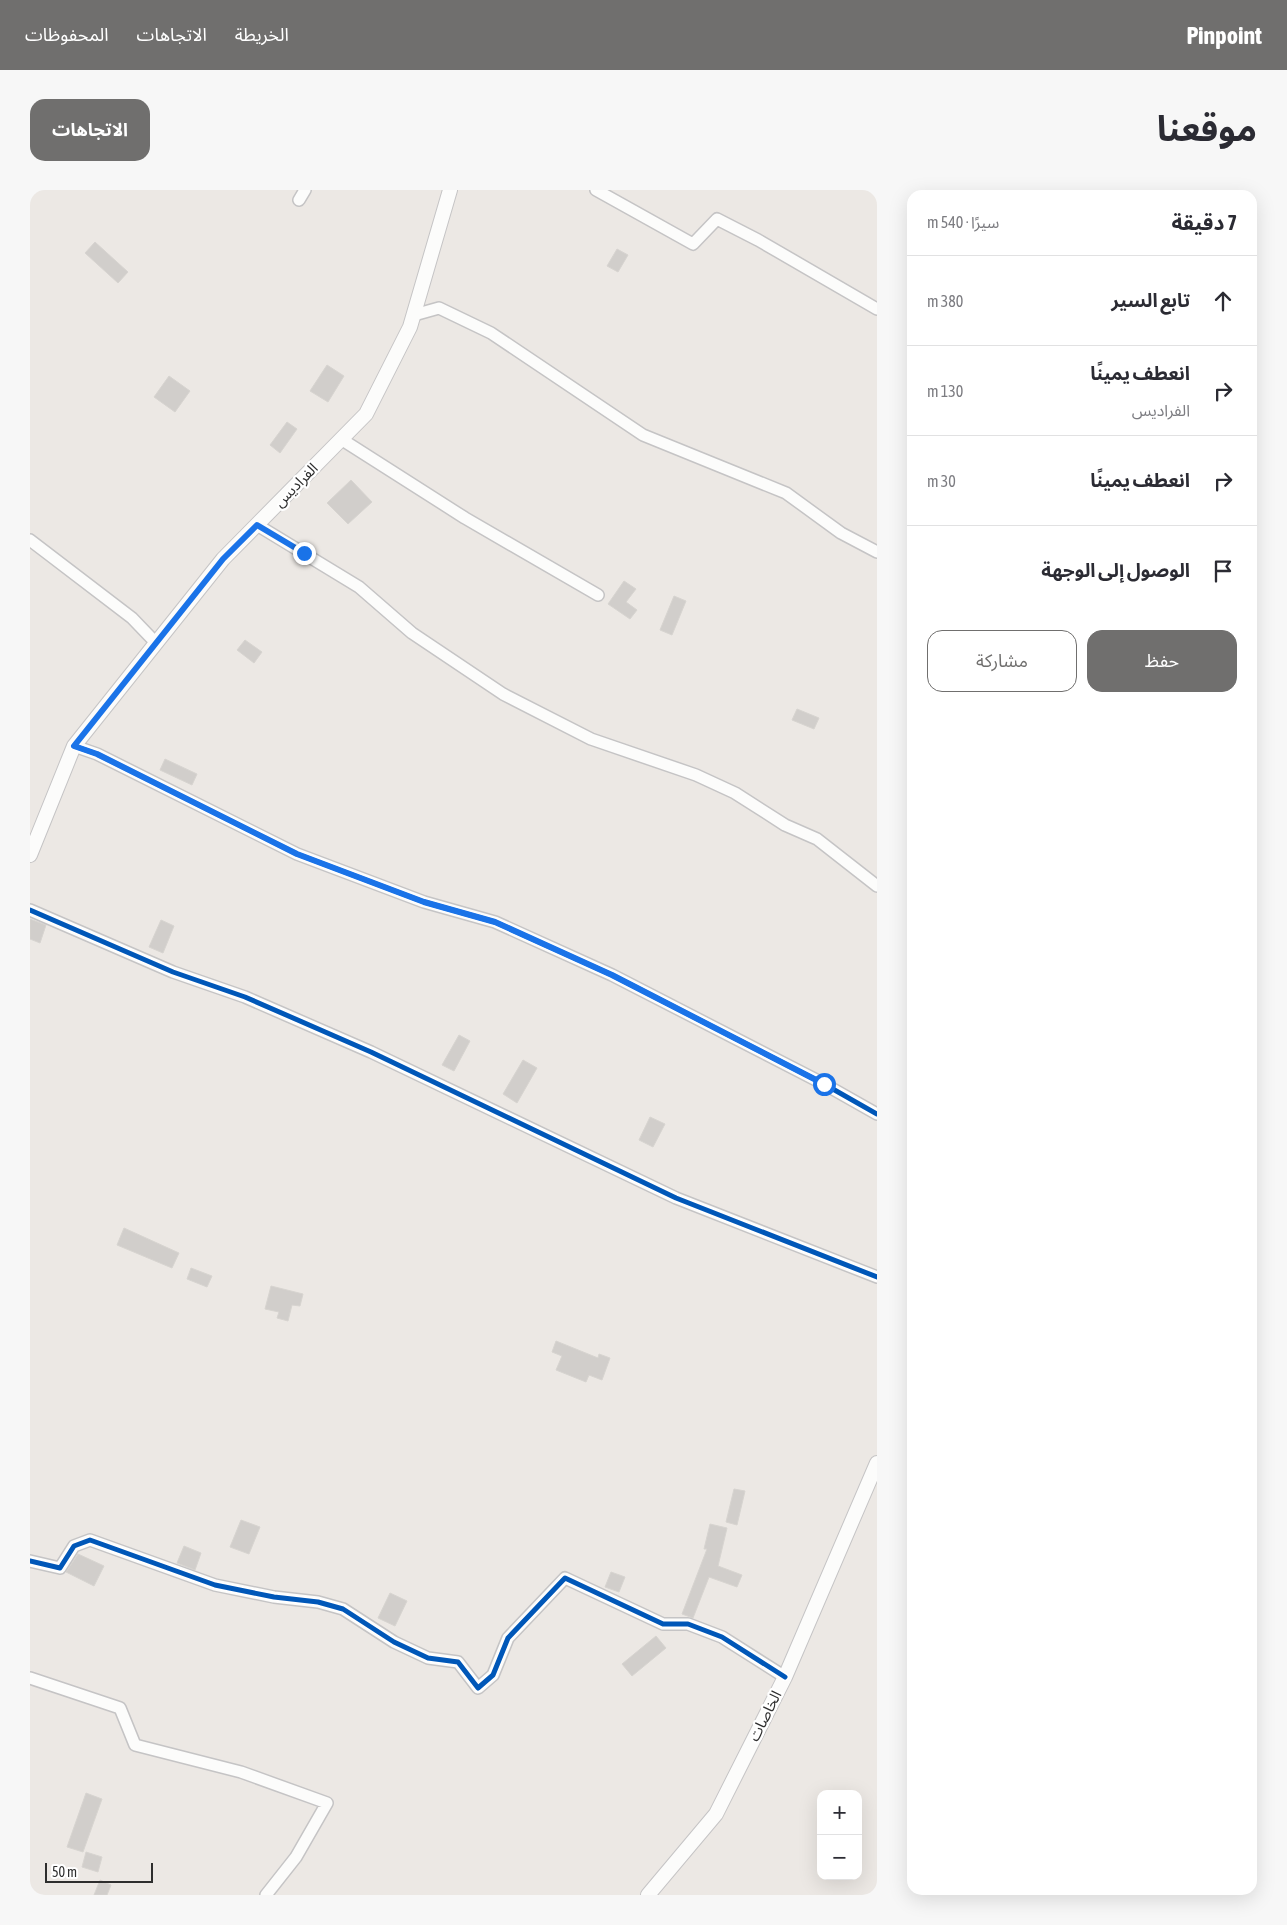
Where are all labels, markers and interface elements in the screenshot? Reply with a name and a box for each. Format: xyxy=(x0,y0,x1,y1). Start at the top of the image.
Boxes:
text: Pinpoint xyxy=(1187,22,1262,49)
text: المحفوظات xyxy=(25,24,109,45)
text: الاتجاهات xyxy=(137,24,207,45)
text: الخريطة xyxy=(235,24,289,45)
button: الاتجاهات xyxy=(30,99,150,161)
text: موقعنا xyxy=(1157,108,1257,148)
text: 7 دقيقة xyxy=(1171,210,1237,234)
text: سيرًا · 540 m xyxy=(927,213,999,231)
icon: ahead xyxy=(1209,287,1237,315)
text: تابع السير xyxy=(1111,289,1190,311)
text: 380 m xyxy=(927,292,963,310)
text: انعطف يمينًا xyxy=(1090,362,1190,384)
icon: right xyxy=(1209,377,1237,405)
text: 130 m xyxy=(927,382,963,400)
text: الفراديس xyxy=(1132,401,1190,419)
street label: الفراديس xyxy=(270,459,322,511)
icon: right xyxy=(1209,467,1237,495)
text: انعطف يمينًا xyxy=(1090,469,1190,491)
text: 30 m xyxy=(927,472,956,490)
route end xyxy=(293,542,316,565)
icon: arrive xyxy=(1209,557,1237,585)
text: الوصول إلى الوجهة xyxy=(1041,559,1190,581)
button: مشاركة xyxy=(927,630,1077,692)
button: حفظ xyxy=(1087,630,1237,692)
route start xyxy=(813,1073,836,1096)
street label: الخاصات xyxy=(745,1688,784,1744)
map controls xyxy=(817,1790,862,1880)
button: + xyxy=(817,1790,862,1835)
button: − xyxy=(817,1835,862,1880)
scale bar xyxy=(45,1860,152,1883)
text: 50 m xyxy=(52,1864,77,1880)

